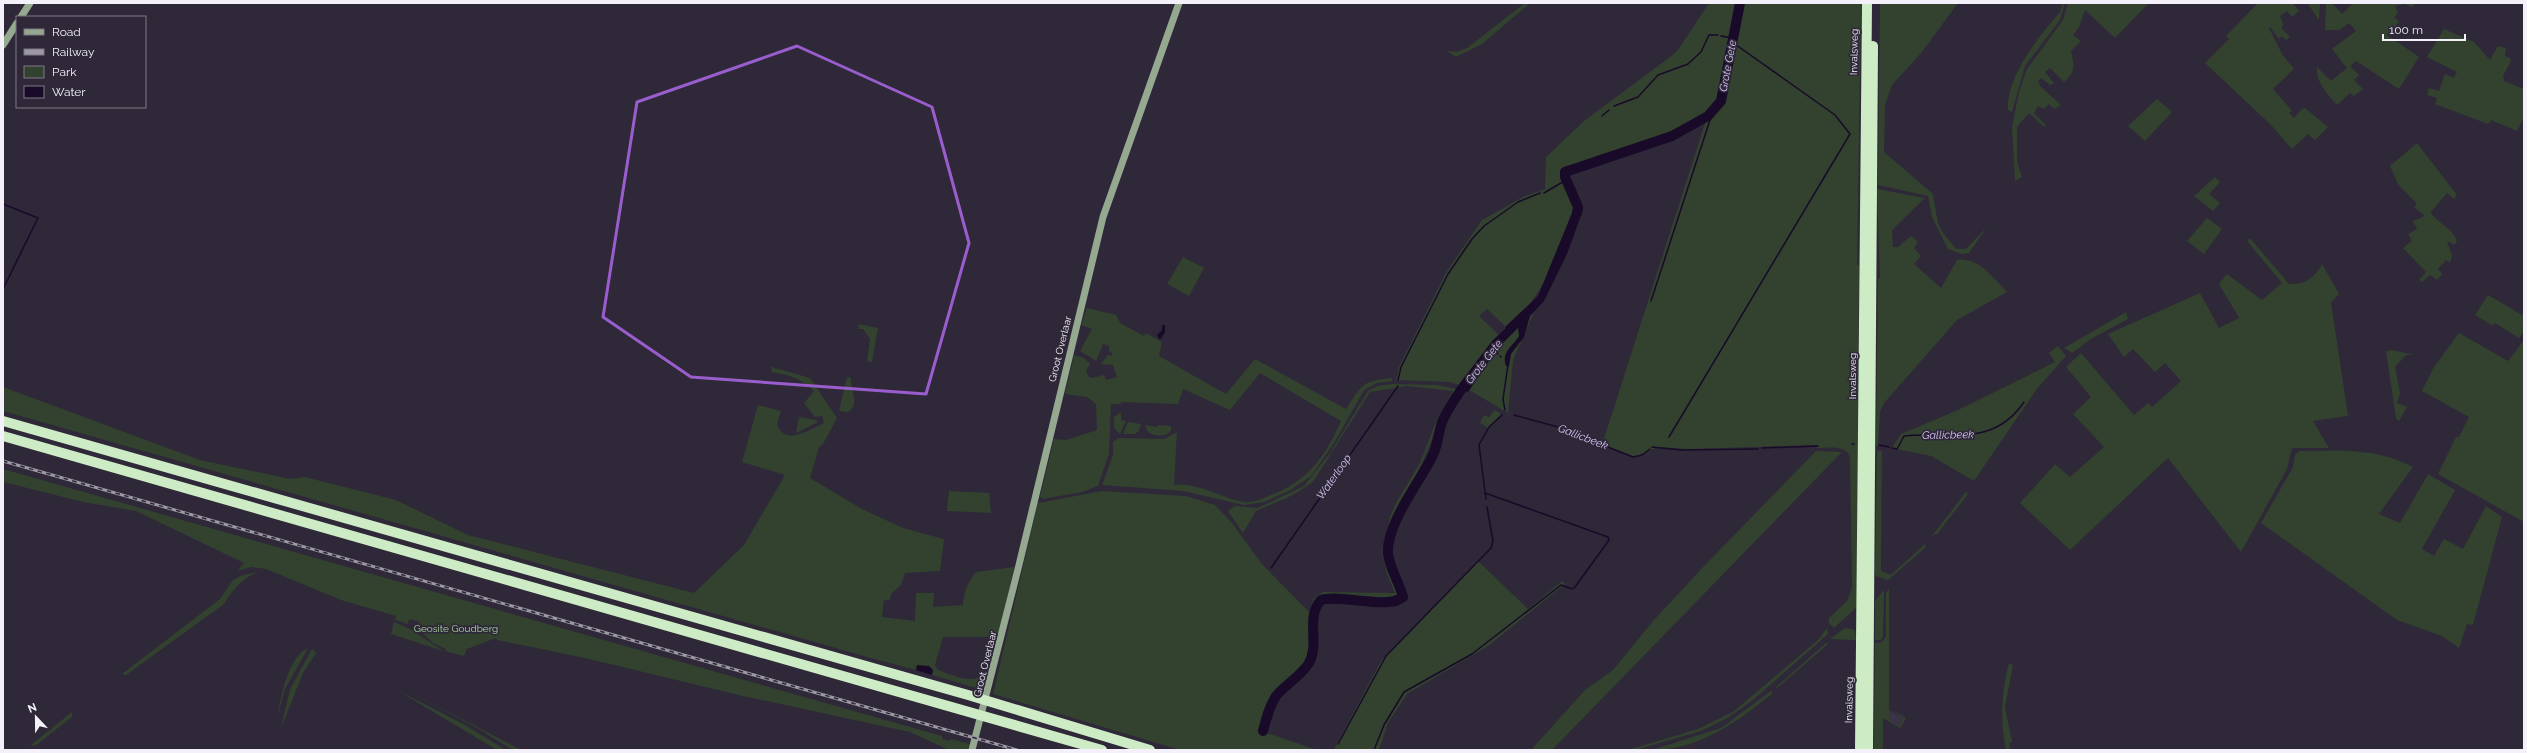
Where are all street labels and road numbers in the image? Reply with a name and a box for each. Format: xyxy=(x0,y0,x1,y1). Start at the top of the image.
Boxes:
street label: Invalsweg xyxy=(1848,29,1860,75)
street label: Groot Overlaar xyxy=(1047,314,1074,383)
street label: Invalsweg xyxy=(1847,353,1858,399)
street label: Groot Overlaar xyxy=(972,629,999,698)
street label: Invalsweg xyxy=(1843,677,1855,723)

